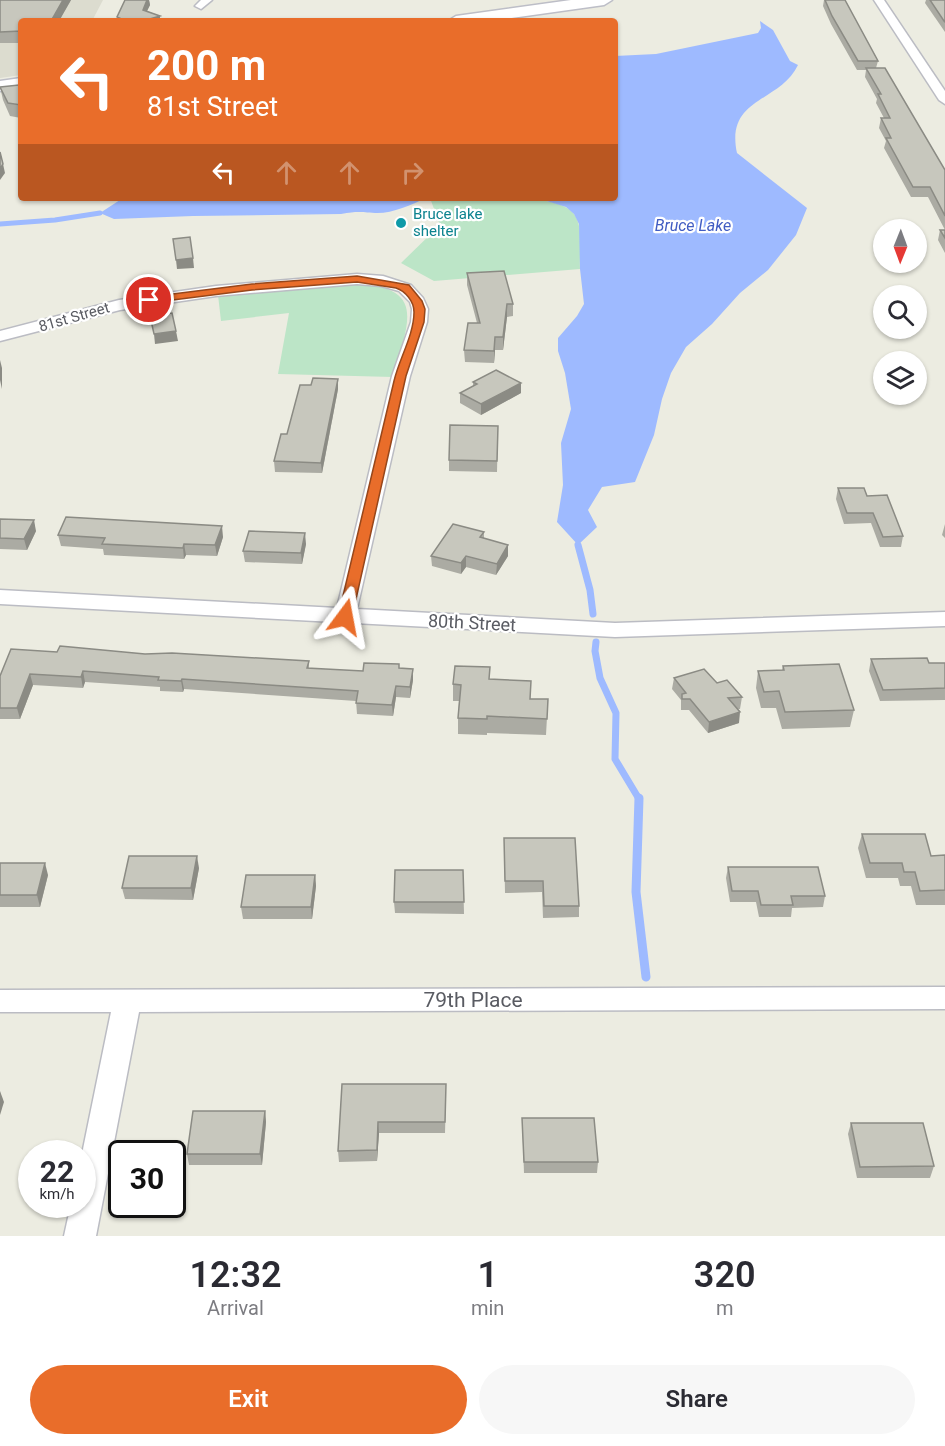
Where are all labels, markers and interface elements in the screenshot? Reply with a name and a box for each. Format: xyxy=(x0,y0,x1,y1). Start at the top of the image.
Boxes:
text: 200 m xyxy=(147,41,266,90)
icon: left xyxy=(48,42,126,120)
text: 81st Street xyxy=(147,91,278,123)
icon: left xyxy=(207,156,240,189)
icon: ahead xyxy=(270,156,303,189)
icon: ahead xyxy=(333,156,366,189)
icon: right xyxy=(396,156,429,189)
place label: Bruce lake shelter xyxy=(413,205,482,240)
marker: Bruce lake shelter xyxy=(394,216,408,230)
water label: Bruce Lake xyxy=(655,216,731,235)
north arrow xyxy=(873,219,927,273)
map controls xyxy=(873,219,927,405)
pin xyxy=(123,274,174,325)
icon: arrive xyxy=(132,283,165,316)
button: search xyxy=(873,285,927,339)
street label: 81st Street xyxy=(37,298,112,336)
button: layers xyxy=(873,351,927,405)
position arrow xyxy=(313,585,377,649)
street label: 80th Street xyxy=(428,610,517,635)
street label: 79th Place xyxy=(423,988,523,1012)
speed limit sign: 30 xyxy=(108,1140,186,1218)
text: 22 xyxy=(40,1154,74,1189)
text: km/h xyxy=(39,1185,75,1203)
text: 12:32 xyxy=(189,1254,282,1296)
text: 1 xyxy=(477,1254,498,1296)
text: 320 xyxy=(694,1254,756,1296)
text: Arrival xyxy=(207,1296,264,1320)
text: min xyxy=(471,1296,504,1320)
text: m xyxy=(716,1296,733,1320)
button: Exit xyxy=(30,1365,467,1434)
button: Share xyxy=(479,1365,915,1434)

